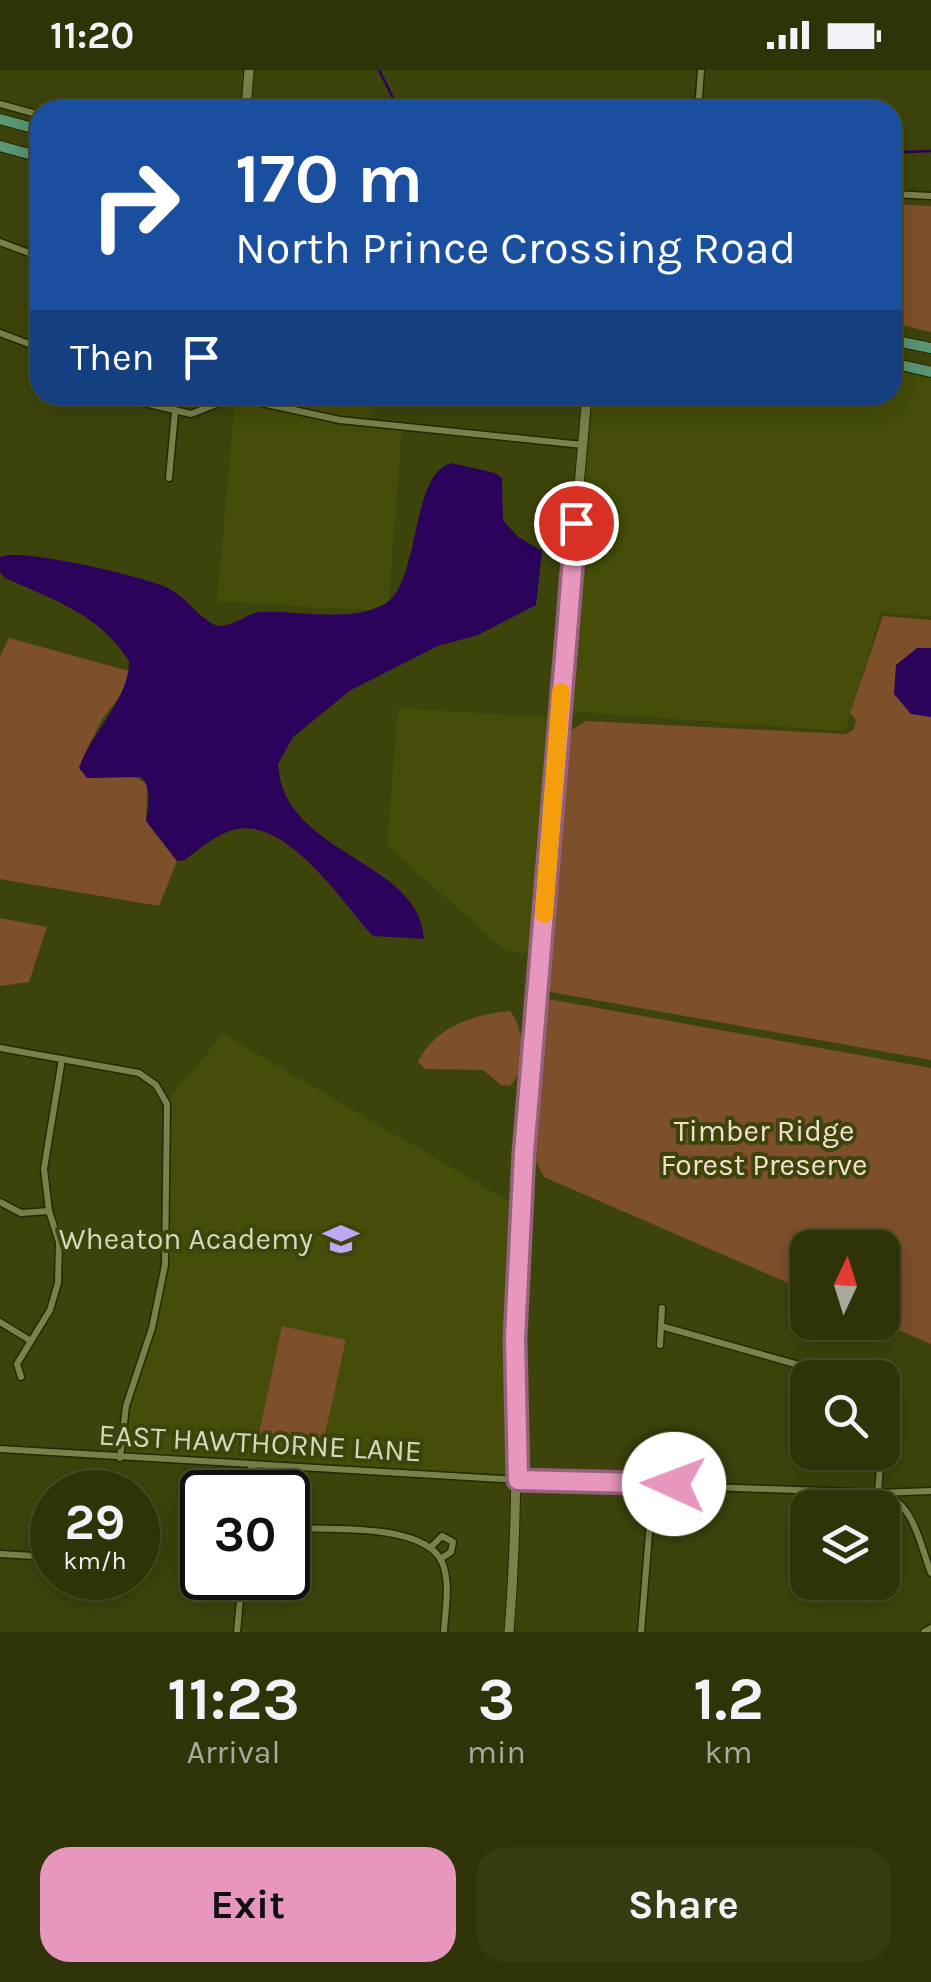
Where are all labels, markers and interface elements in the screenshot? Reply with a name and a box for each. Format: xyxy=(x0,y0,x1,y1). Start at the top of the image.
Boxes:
text: 11:20 xyxy=(50,13,134,58)
text: 170 m xyxy=(235,138,423,220)
icon: right xyxy=(70,140,200,270)
text: North Prince Crossing Road xyxy=(235,222,796,274)
icon: arrive xyxy=(174,330,229,385)
text: Then xyxy=(70,335,154,380)
pin xyxy=(534,481,619,566)
icon: arrive xyxy=(549,496,604,551)
park label: Timber Ridge Forest Preserve xyxy=(660,1113,868,1183)
school or university icon: Wheaton Academy xyxy=(322,1220,360,1258)
place label: Wheaton Academy xyxy=(59,1221,313,1257)
north arrow xyxy=(790,1230,900,1340)
map controls xyxy=(790,1230,900,1600)
button: search xyxy=(790,1360,900,1470)
street label: EAST HAWTHORNE LANE xyxy=(97,1417,423,1469)
position arrow xyxy=(622,1432,726,1536)
speed limit sign: 30 xyxy=(180,1470,310,1600)
button: layers xyxy=(790,1490,900,1600)
text: 29 xyxy=(65,1493,125,1552)
text: km/h xyxy=(63,1546,127,1575)
text: 11:23 xyxy=(167,1664,300,1734)
text: 3 xyxy=(478,1664,515,1734)
text: 1.2 xyxy=(693,1664,764,1734)
text: Arrival xyxy=(187,1734,280,1771)
text: min xyxy=(467,1734,526,1771)
text: km xyxy=(704,1734,752,1771)
button: Exit xyxy=(40,1847,456,1962)
button: Share xyxy=(476,1847,891,1962)

